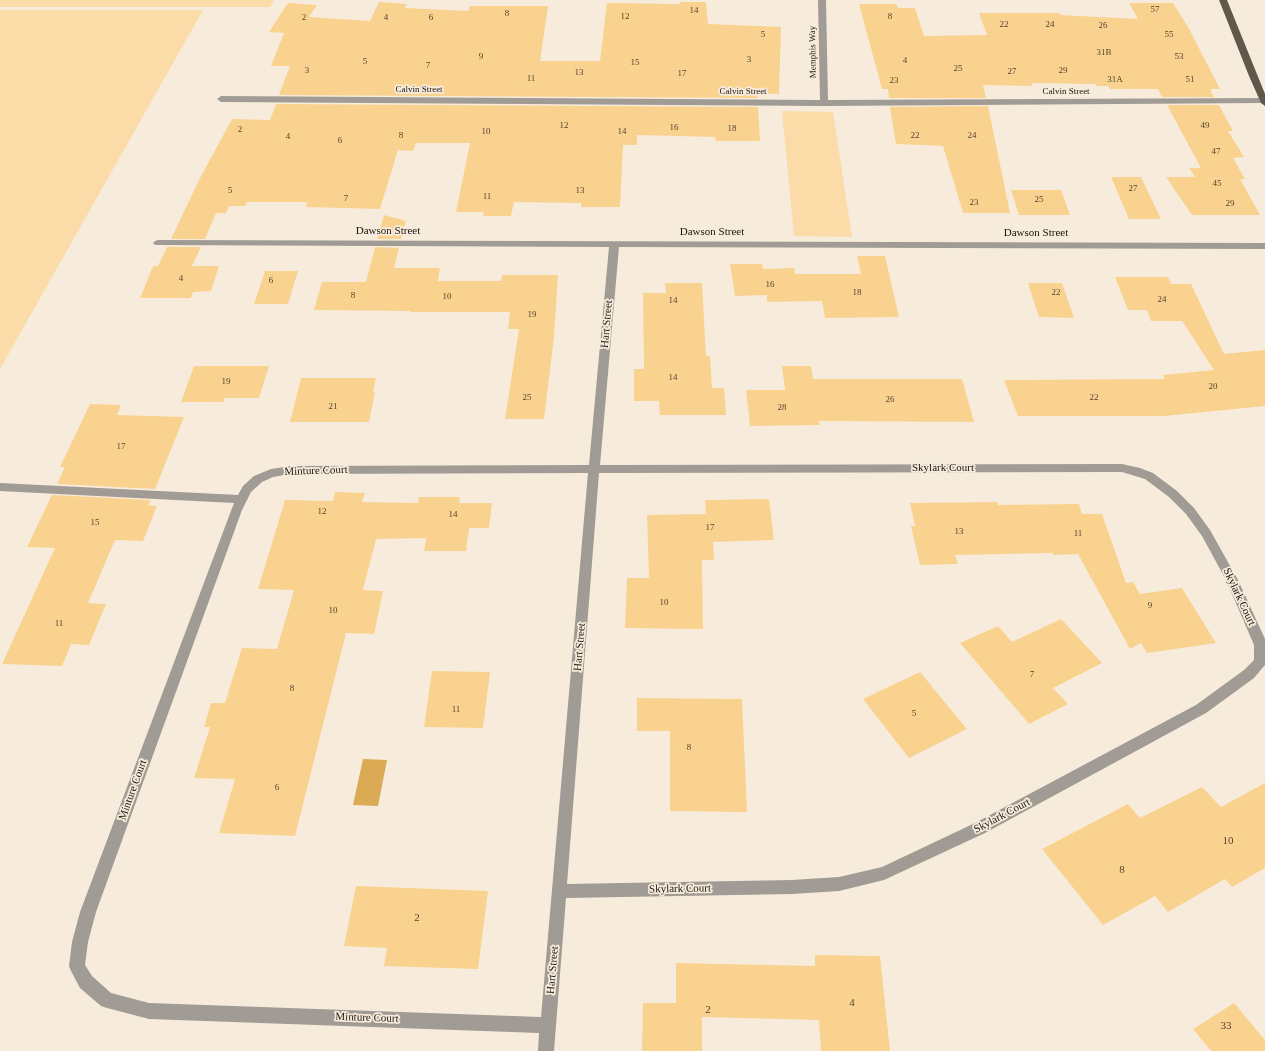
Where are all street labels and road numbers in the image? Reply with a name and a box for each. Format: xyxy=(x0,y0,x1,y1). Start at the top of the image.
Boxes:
street label: Memphis Way xyxy=(807,26,819,78)
street label: Calvin Street xyxy=(395,85,443,95)
street label: Calvin Street xyxy=(719,87,767,97)
street label: Calvin Street xyxy=(1042,87,1090,97)
street label: Dawson Street xyxy=(356,224,420,238)
street label: Dawson Street xyxy=(680,225,744,239)
street label: Dawson Street xyxy=(1004,226,1068,240)
street label: Hart Street xyxy=(598,300,616,348)
street label: Skylark Court xyxy=(912,461,974,475)
street label: Minture Court xyxy=(284,463,348,479)
street label: Skylark Court xyxy=(1220,566,1258,628)
street label: Hart Street xyxy=(571,623,589,671)
street label: Minture Court xyxy=(116,758,150,822)
street label: Skylark Court xyxy=(972,796,1032,836)
street label: Skylark Court xyxy=(649,882,711,896)
street label: Hart Street xyxy=(544,946,562,994)
street label: Minture Court xyxy=(335,1010,399,1026)

